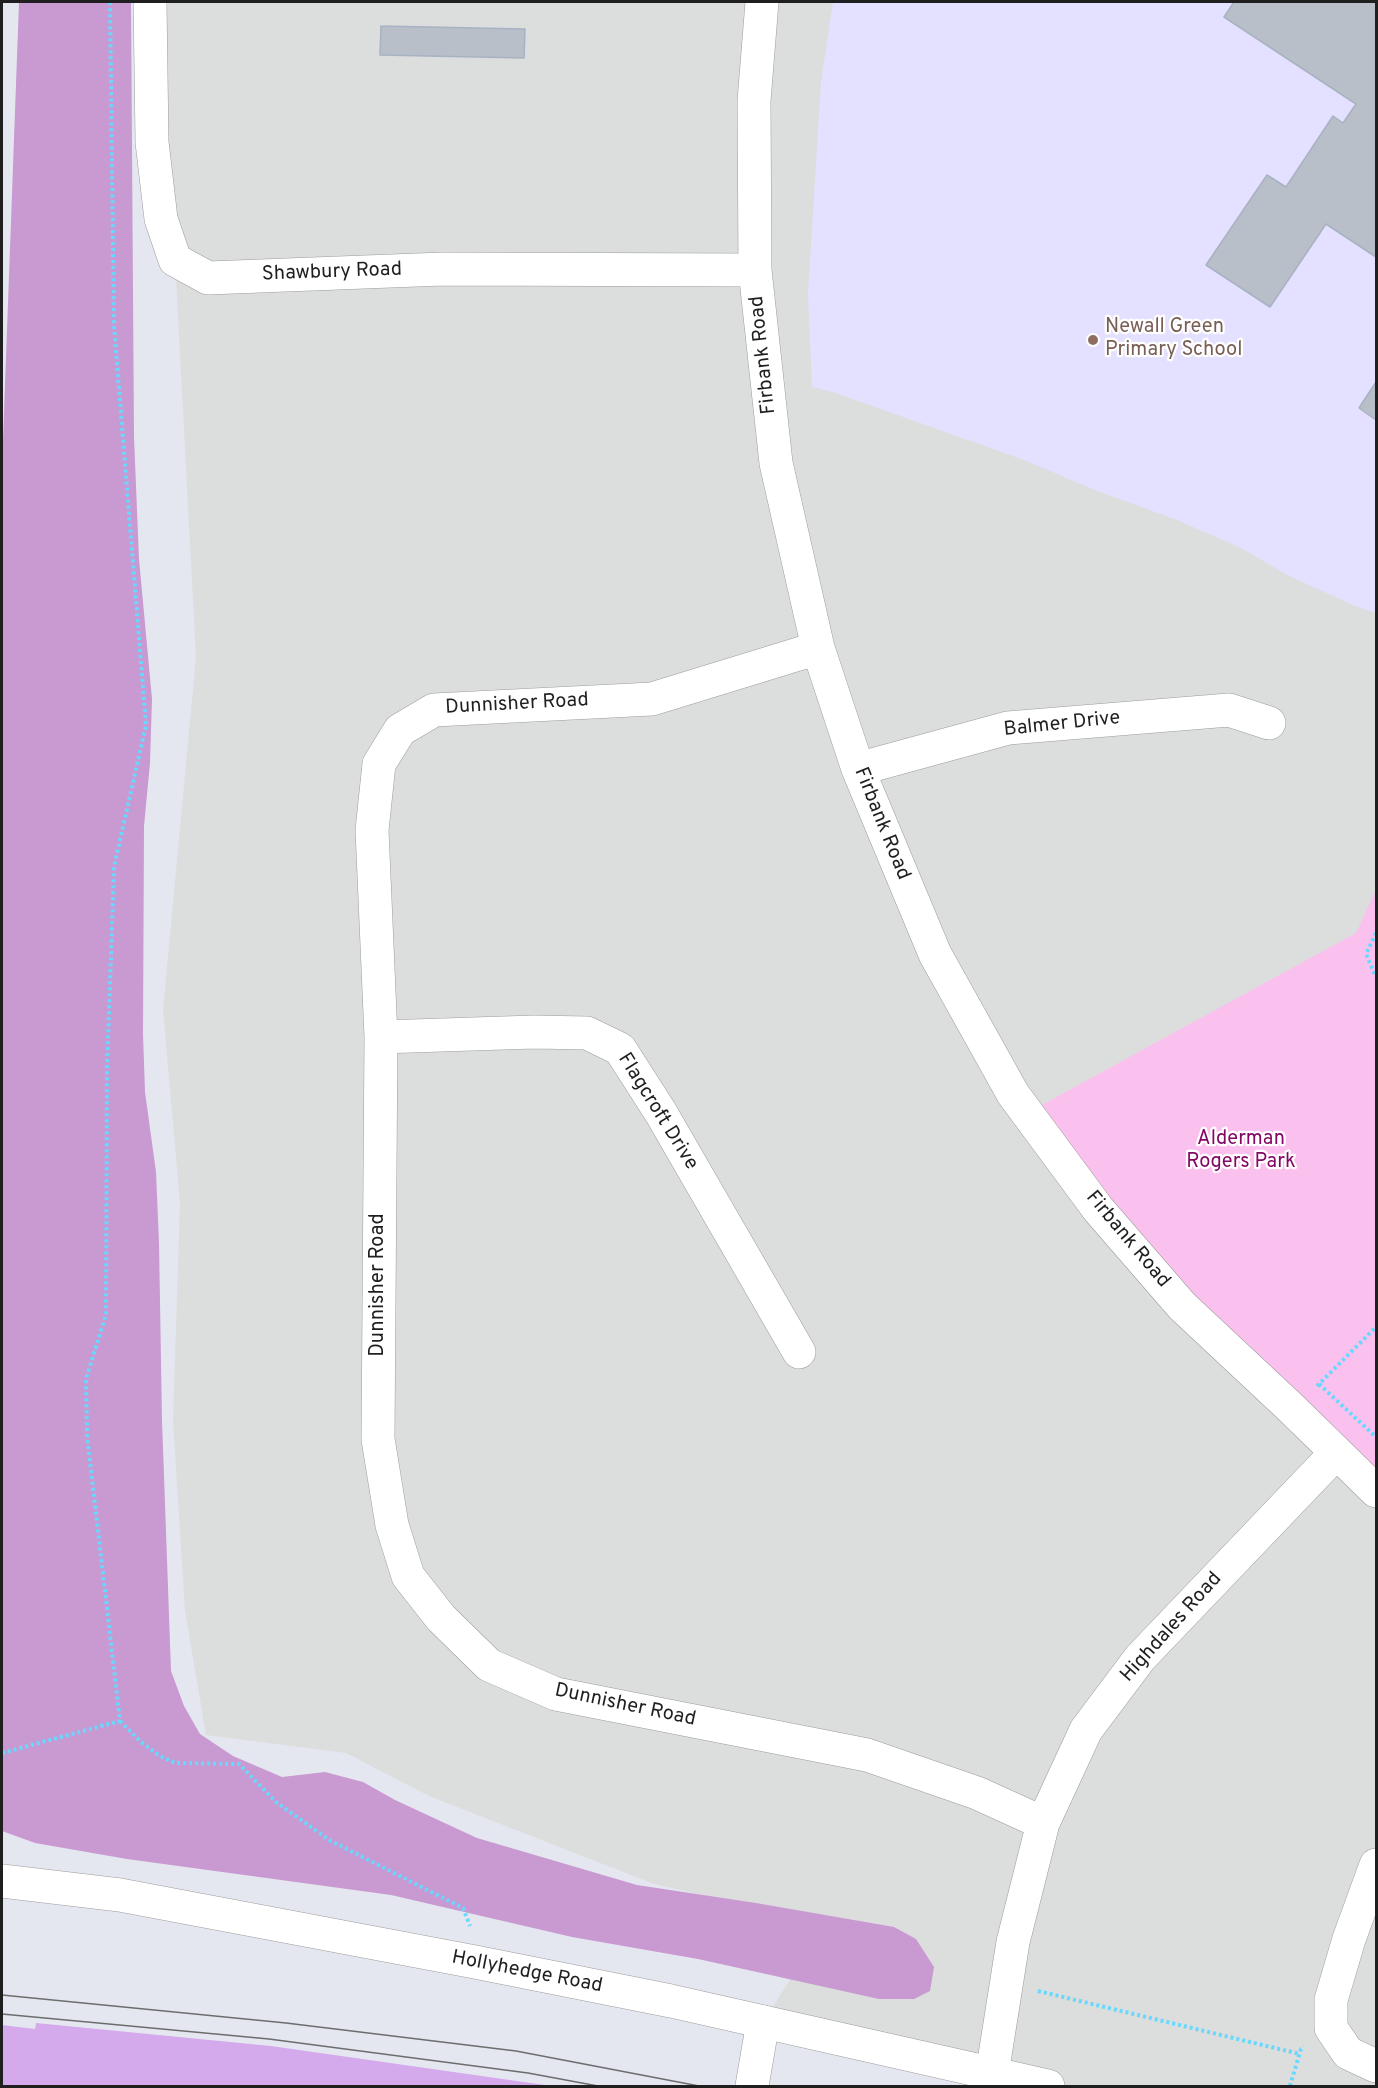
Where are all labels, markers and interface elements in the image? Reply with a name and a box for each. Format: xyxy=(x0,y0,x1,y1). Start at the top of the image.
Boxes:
street label: Shawbury Road xyxy=(262,259,402,287)
street label: Firbank Road xyxy=(746,294,782,416)
place label: Newall Green Primary School xyxy=(1105,316,1242,363)
marker: Newall Green Primary School xyxy=(1086,333,1100,347)
street label: Dunnisher Road xyxy=(445,689,589,721)
street label: Balmer Drive xyxy=(1003,707,1121,743)
street label: Firbank Road xyxy=(848,764,914,884)
street label: Flagcroft Drive xyxy=(612,1049,702,1175)
park label: Alderman Rogers Park xyxy=(1186,1128,1296,1175)
street label: Firbank Road xyxy=(1080,1187,1174,1293)
street label: Dunnisher Road xyxy=(367,1213,391,1357)
street label: Highdales Road xyxy=(1116,1568,1228,1688)
street label: Dunnisher Road xyxy=(552,1679,698,1733)
street label: Hollyhedge Road xyxy=(450,1947,604,1999)

